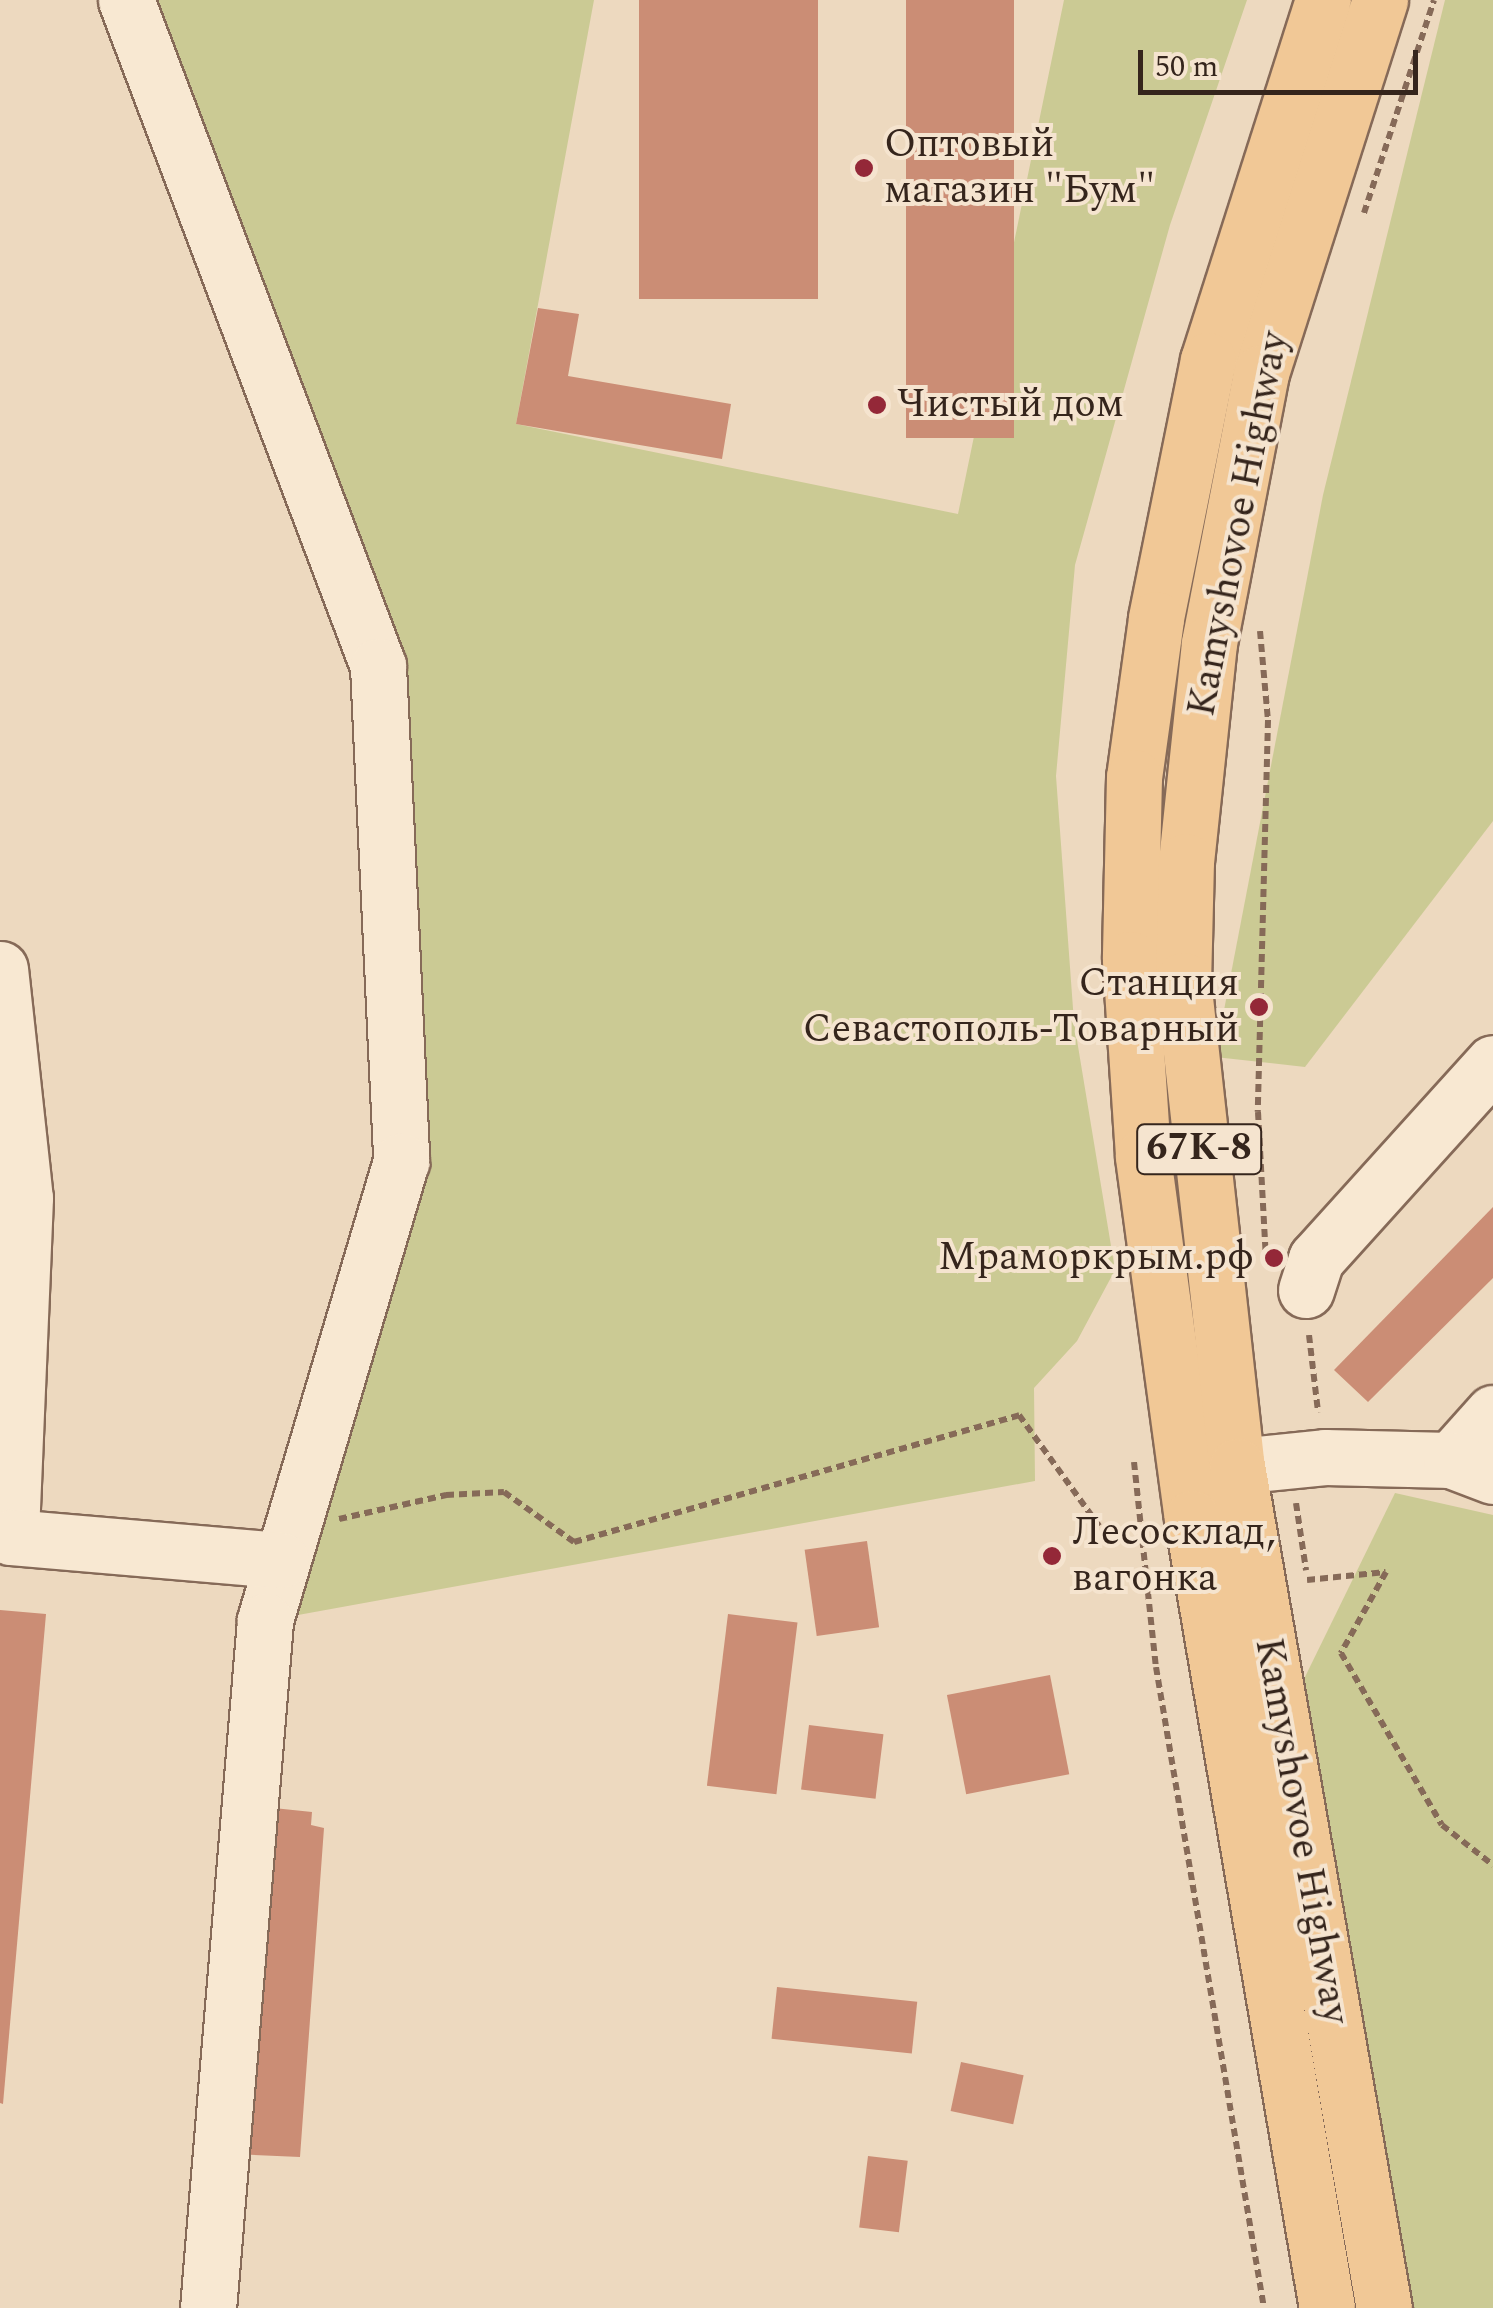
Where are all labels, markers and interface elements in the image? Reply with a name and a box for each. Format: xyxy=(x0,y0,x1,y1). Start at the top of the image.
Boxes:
scale bar xyxy=(1143,30,1423,92)
text: 50 m xyxy=(1155,44,1218,90)
place label: Оптовый магазин "Бум" xyxy=(884,121,1155,215)
marker: Оптовый магазин "Бум" xyxy=(853,157,875,179)
street label: Kamyshovoe Highway xyxy=(1178,327,1300,721)
place label: Чистый дом xyxy=(897,381,1124,429)
marker: Чистый дом xyxy=(866,394,888,416)
place label: Станция Севастополь-Товарный xyxy=(803,960,1239,1054)
marker: Станция Севастополь-Товарный xyxy=(1248,996,1270,1018)
road number: 67К-8 xyxy=(1134,1116,1264,1182)
place label: Мраморкрым.рф xyxy=(938,1234,1254,1282)
marker: Мраморкрым.рф xyxy=(1263,1247,1285,1269)
place label: Лесосклад, вагонка xyxy=(1072,1509,1276,1603)
marker: Лесосклад, вагонка xyxy=(1041,1545,1063,1567)
street label: Kamyshovoe Highway xyxy=(1243,1634,1359,2028)

